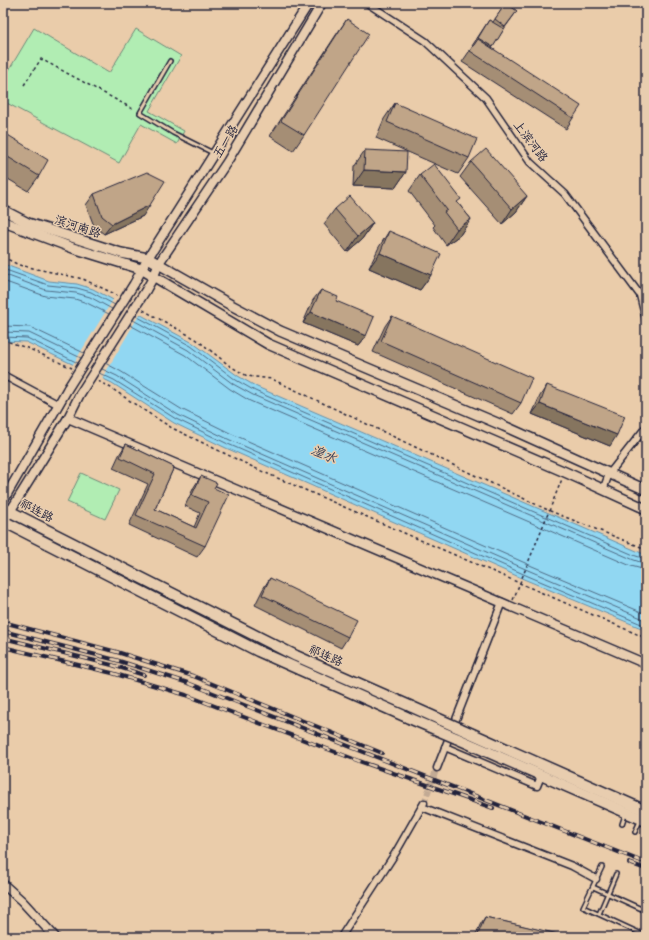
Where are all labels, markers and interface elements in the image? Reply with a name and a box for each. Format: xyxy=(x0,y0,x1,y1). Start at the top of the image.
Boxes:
street label: 上滨河路 xyxy=(511,117,551,165)
street label: 五一路 xyxy=(209,122,241,160)
street label: 滨河南路 xyxy=(53,211,103,241)
water label: 湟水 xyxy=(309,441,340,467)
street label: 祁连路 xyxy=(18,495,56,525)
street label: 祁连路 xyxy=(306,641,346,669)

